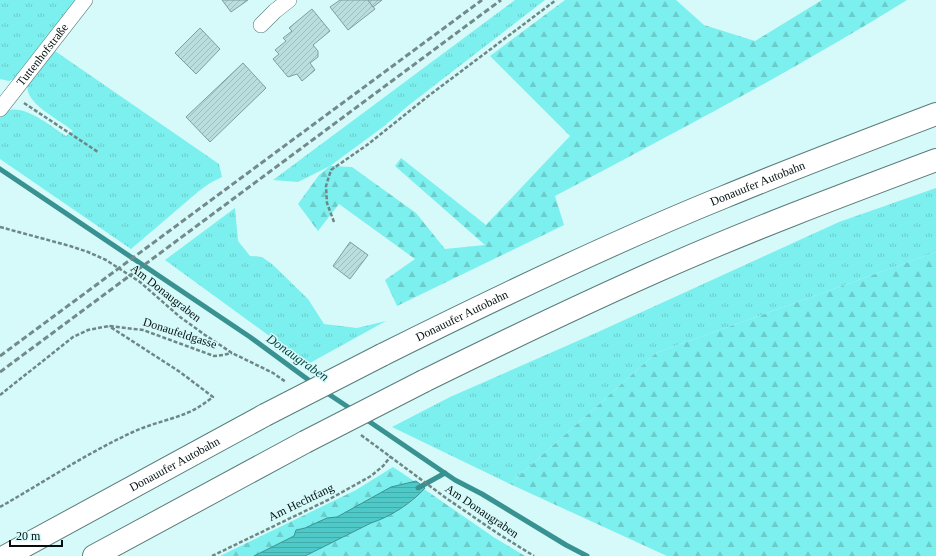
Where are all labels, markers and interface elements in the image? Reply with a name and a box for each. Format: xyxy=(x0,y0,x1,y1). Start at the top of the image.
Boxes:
street label: Tuttenhofstraße xyxy=(14,20,71,89)
street label: Donauufer Autobahn xyxy=(708,158,807,209)
street label: Am Donaugraben xyxy=(128,261,204,325)
street label: Donauufer Autobahn xyxy=(413,287,510,344)
street label: Donaufeldgasse xyxy=(141,315,219,351)
water label: Donaugraben xyxy=(263,330,332,384)
street label: Donauufer Autobahn xyxy=(127,434,222,494)
street label: Am Hechtfang xyxy=(266,480,336,524)
street label: Am Donaugraben xyxy=(443,481,521,541)
scale bar xyxy=(10,522,62,548)
text: 20 m xyxy=(16,529,41,543)

